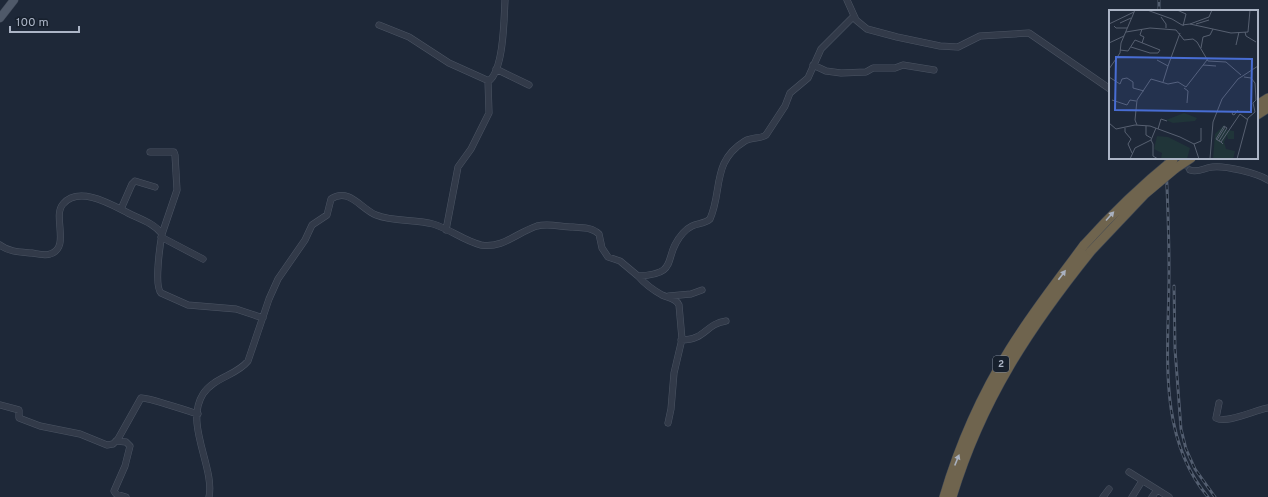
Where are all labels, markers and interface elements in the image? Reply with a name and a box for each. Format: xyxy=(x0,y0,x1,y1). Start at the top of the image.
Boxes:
scale bar xyxy=(10,8,79,34)
inset map xyxy=(1109,10,1258,159)
text: 100 m xyxy=(16,15,49,31)
one-way arrow xyxy=(1106,211,1115,221)
one-way arrow xyxy=(1058,269,1066,280)
road number: 2 xyxy=(993,356,1009,372)
one-way arrow xyxy=(955,454,961,466)

